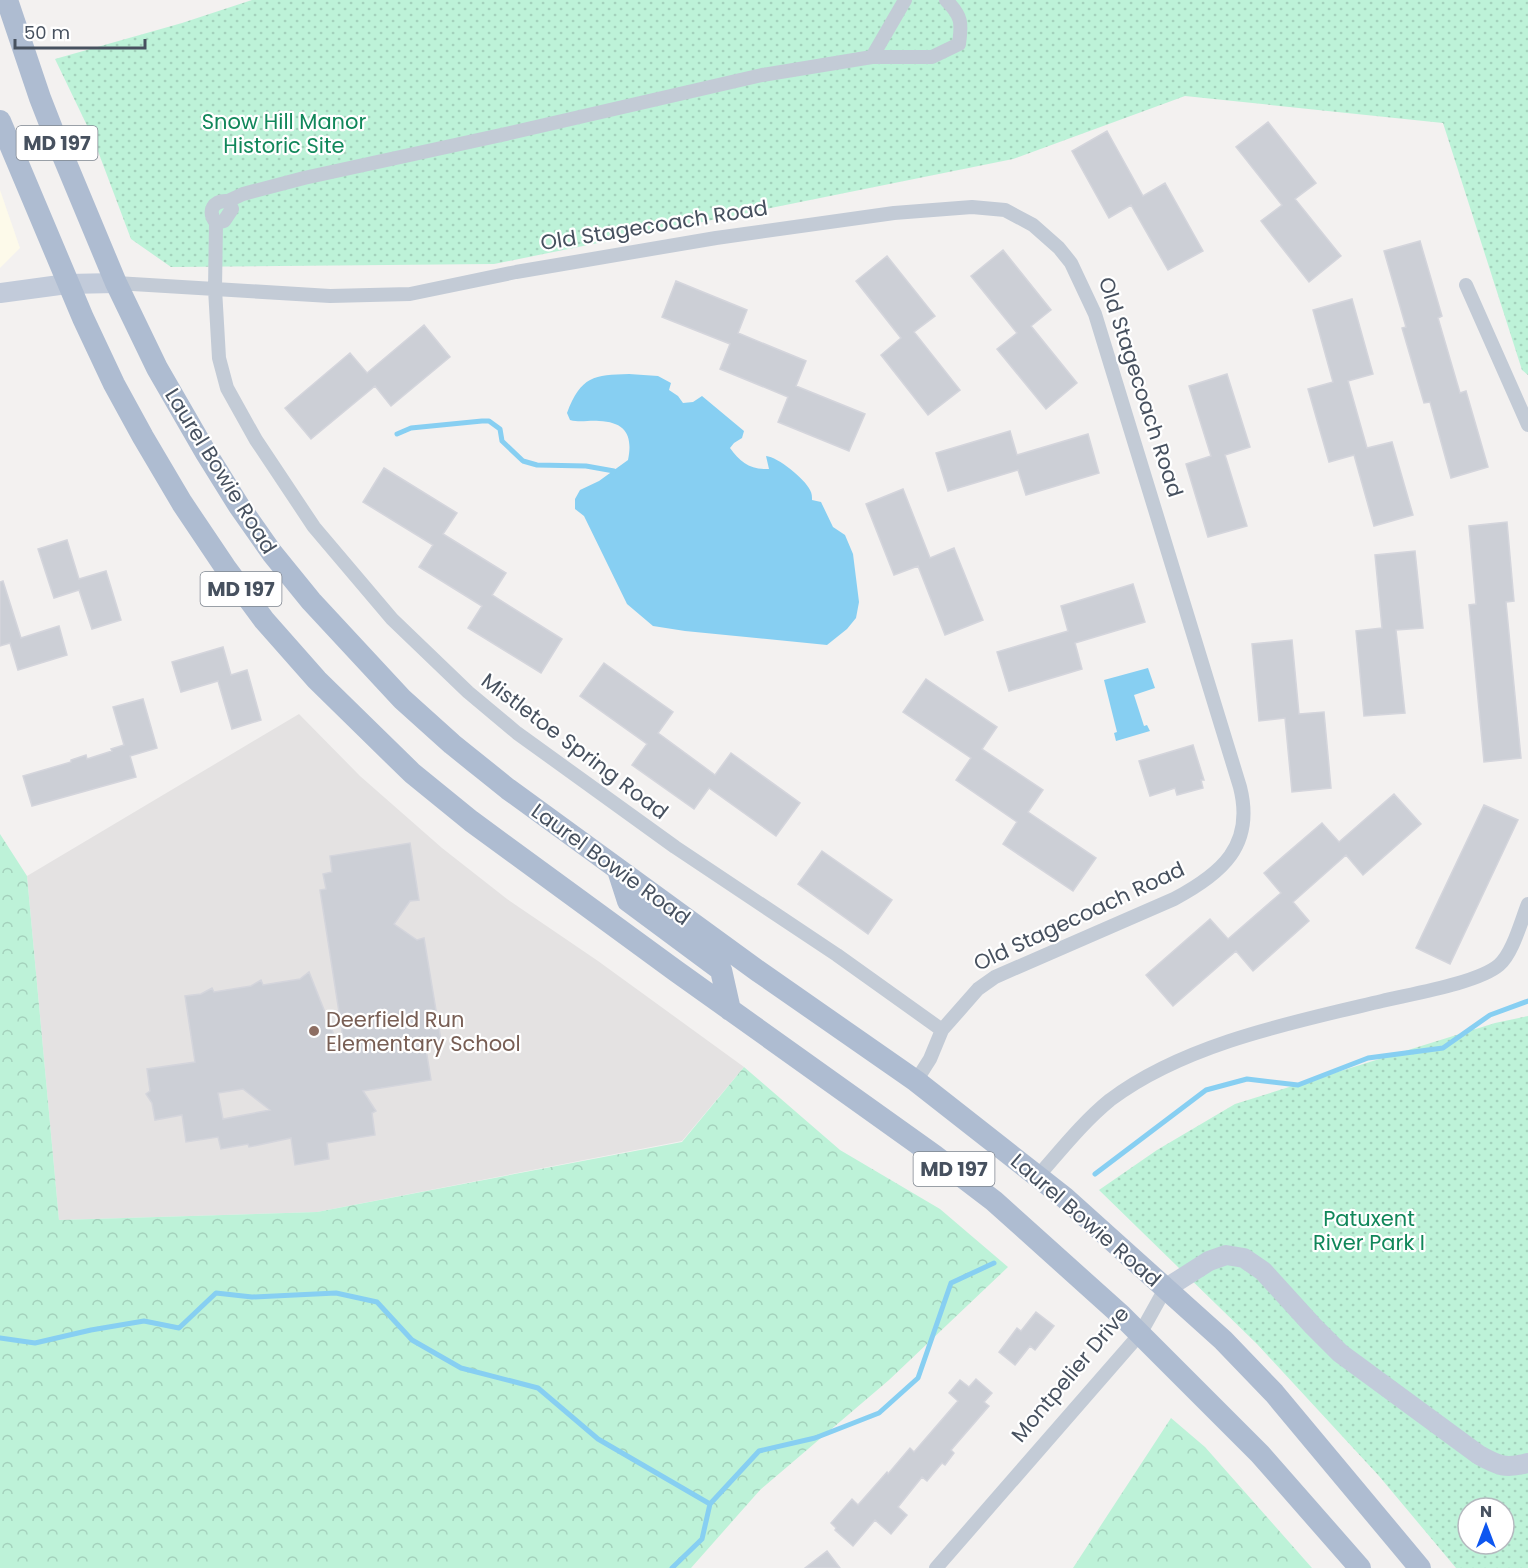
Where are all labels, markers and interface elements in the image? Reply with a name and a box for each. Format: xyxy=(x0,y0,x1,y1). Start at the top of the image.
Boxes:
scale bar xyxy=(15,12,146,50)
text: 50 m xyxy=(24,20,70,45)
park label: Snow Hill Manor Historic Site xyxy=(202,107,366,160)
road number: MD 197 xyxy=(16,126,98,160)
street label: Old Stagecoach Road xyxy=(538,193,770,257)
street label: Old Stagecoach Road xyxy=(1092,273,1190,501)
street label: Laurel Bowie Road xyxy=(158,383,284,559)
road number: MD 197 xyxy=(200,572,282,606)
street label: Mistletoe Spring Road xyxy=(476,666,674,826)
street label: Laurel Bowie Road xyxy=(526,796,696,932)
street label: Old Stagecoach Road xyxy=(969,854,1189,978)
place label: Deerfield Run Elementary School xyxy=(326,1005,521,1058)
marker: Deerfield Run Elementary School xyxy=(307,1024,321,1038)
street label: Laurel Bowie Road xyxy=(1005,1147,1167,1293)
road number: MD 197 xyxy=(914,1152,994,1186)
park label: Patuxent River Park I xyxy=(1313,1204,1425,1257)
street label: Montpelier Drive xyxy=(1004,1300,1136,1448)
north arrow xyxy=(1456,1496,1516,1556)
text: N xyxy=(1480,1500,1492,1523)

